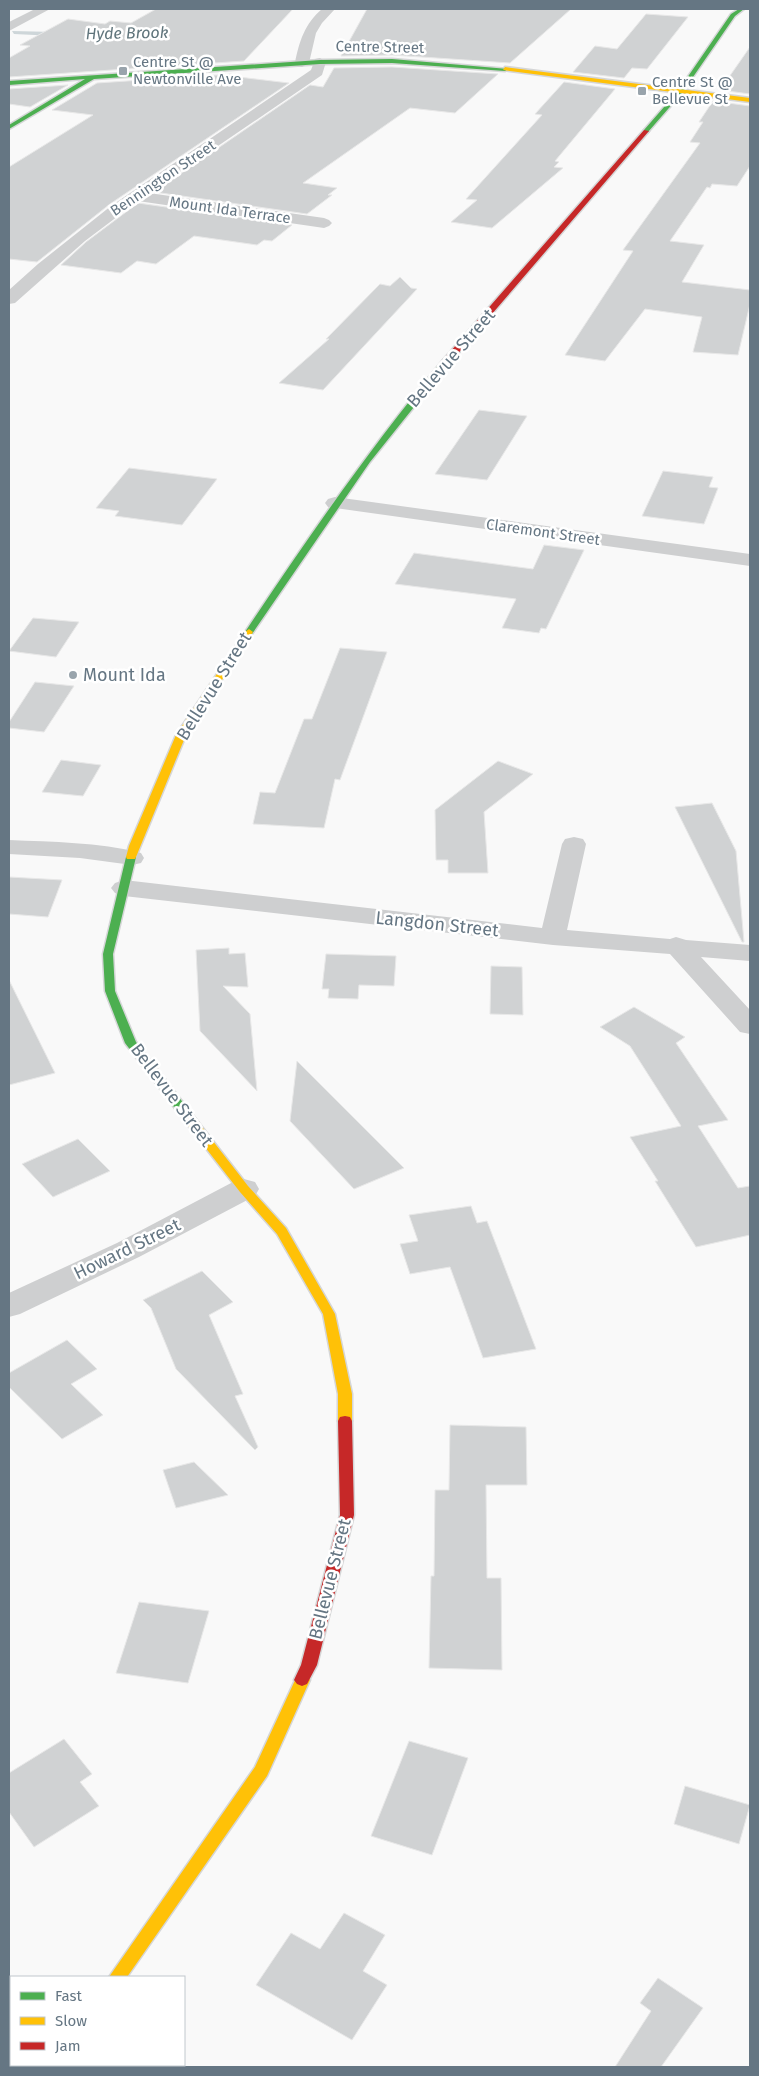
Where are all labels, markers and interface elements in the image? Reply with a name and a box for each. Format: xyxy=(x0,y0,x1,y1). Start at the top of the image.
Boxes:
water label: Hyde Brook xyxy=(85,23,169,43)
street label: Centre Street xyxy=(336,37,425,57)
place label: Centre St @ Newtonville Ave xyxy=(133,53,241,88)
marker: Centre St @ Newtonville Ave xyxy=(117,65,129,77)
place label: Centre St @ Bellevue St xyxy=(652,73,733,108)
marker: Centre St @ Bellevue St xyxy=(636,85,648,97)
street label: Bennington Street xyxy=(107,136,220,220)
street label: Mount Ida Terrace xyxy=(168,193,292,227)
street label: Bellevue Street xyxy=(402,304,500,412)
street label: Claremont Street xyxy=(485,515,602,549)
street label: Bellevue Street xyxy=(172,627,256,744)
place label: Mount Ida xyxy=(83,664,166,686)
marker: Mount Ida xyxy=(67,669,79,681)
street label: Langdon Street xyxy=(374,907,500,941)
street label: Bellevue Street xyxy=(126,1039,218,1151)
street label: Howard Street xyxy=(70,1213,184,1284)
street label: Bellevue Street xyxy=(304,1516,356,1642)
legend xyxy=(10,1976,185,2066)
text: Fast xyxy=(55,1987,82,2005)
text: Slow xyxy=(55,2012,87,2030)
text: Jam xyxy=(55,2037,81,2055)

